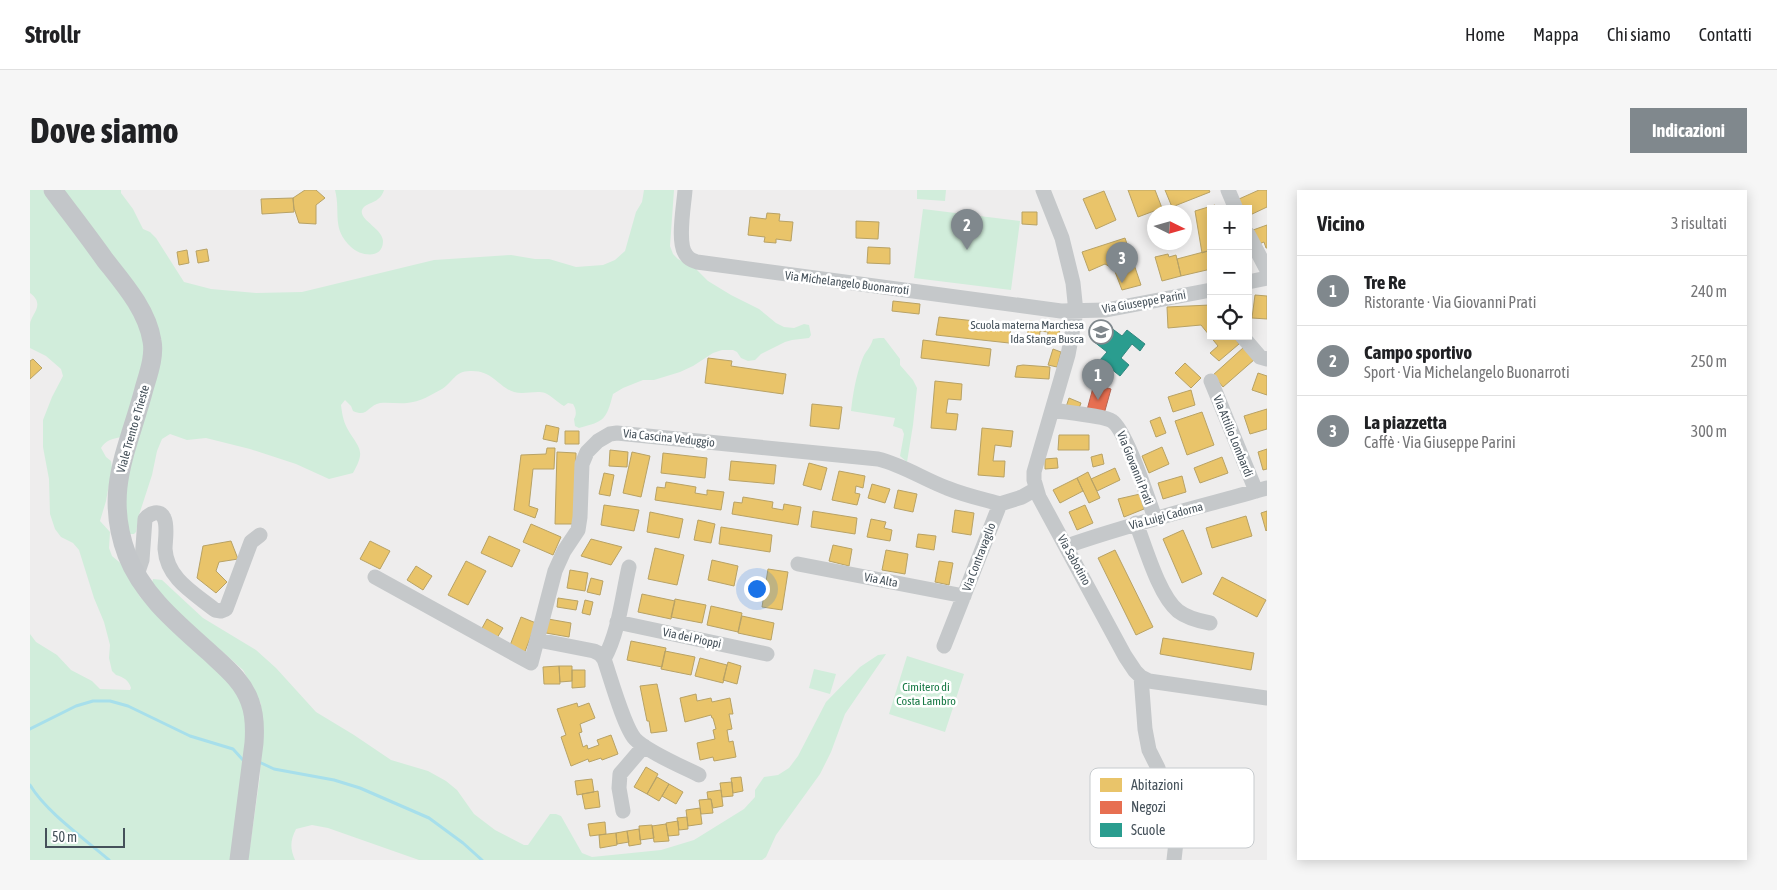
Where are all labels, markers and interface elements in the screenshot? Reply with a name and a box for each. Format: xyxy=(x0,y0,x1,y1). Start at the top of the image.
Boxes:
text: Strollr xyxy=(25,21,80,48)
text: Home xyxy=(1465,24,1505,45)
text: Mappa xyxy=(1533,24,1579,45)
text: Chi siamo xyxy=(1607,24,1671,45)
text: Contatti xyxy=(1699,24,1752,45)
button: Indicazioni xyxy=(1630,108,1747,153)
text: Dove siamo xyxy=(30,110,179,150)
north arrow xyxy=(1147,205,1192,250)
map controls xyxy=(1207,205,1252,340)
button: + xyxy=(1207,205,1252,250)
pin: 2 xyxy=(951,209,983,250)
text: Vicino xyxy=(1317,211,1365,235)
text: 3 risultati xyxy=(1671,214,1727,232)
pin: 3 xyxy=(1106,242,1138,283)
button: − xyxy=(1207,250,1252,295)
street label: Via Michelangelo Buonarroti xyxy=(784,268,910,298)
text: Tre Re xyxy=(1364,271,1406,293)
text: 1 xyxy=(1329,282,1337,300)
text: 240 m xyxy=(1691,282,1727,300)
street label: Via Giuseppe Parini xyxy=(1101,288,1187,316)
text: Ristorante · Via Giovanni Prati xyxy=(1364,293,1536,311)
button: locate xyxy=(1207,295,1252,340)
place label: Scuola materna Marchesa Ida Stanga Busca xyxy=(970,318,1084,346)
school or university icon: Scuola materna Marchesa Ida Stanga Busca xyxy=(1088,319,1114,345)
text: Campo sportivo xyxy=(1364,341,1472,363)
text: 2 xyxy=(1329,352,1337,370)
text: 250 m xyxy=(1691,352,1727,370)
pin: 1 xyxy=(1082,359,1114,400)
text: Sport · Via Michelangelo Buonarroti xyxy=(1364,363,1570,381)
street label: Viale Trento e Trieste xyxy=(114,383,152,475)
street label: Via Attilio Lombardi xyxy=(1210,393,1256,479)
text: La piazzetta xyxy=(1364,411,1447,433)
text: 3 xyxy=(1329,422,1337,440)
text: 300 m xyxy=(1691,422,1727,440)
street label: Via Cascina Veduggio xyxy=(622,426,716,450)
street label: Via Giovanni Prati xyxy=(1114,429,1156,507)
text: Caffè · Via Giuseppe Parini xyxy=(1364,433,1516,451)
street label: Via Luigi Cadorna xyxy=(1128,499,1204,533)
street label: Via Contravaglio xyxy=(960,520,999,593)
street label: Via Sabotino xyxy=(1054,532,1094,588)
street label: Via Alta xyxy=(863,570,899,590)
your location xyxy=(744,576,770,602)
street label: Via dei Pioppi xyxy=(661,625,723,651)
park label: Cimitero di Costa Lambro xyxy=(896,680,956,708)
legend xyxy=(1090,768,1254,848)
text: Abitazioni xyxy=(1131,777,1183,793)
text: Negozi xyxy=(1131,799,1166,815)
text: Scuole xyxy=(1131,822,1165,838)
scale bar xyxy=(45,825,125,848)
text: 50 m xyxy=(52,829,77,845)

